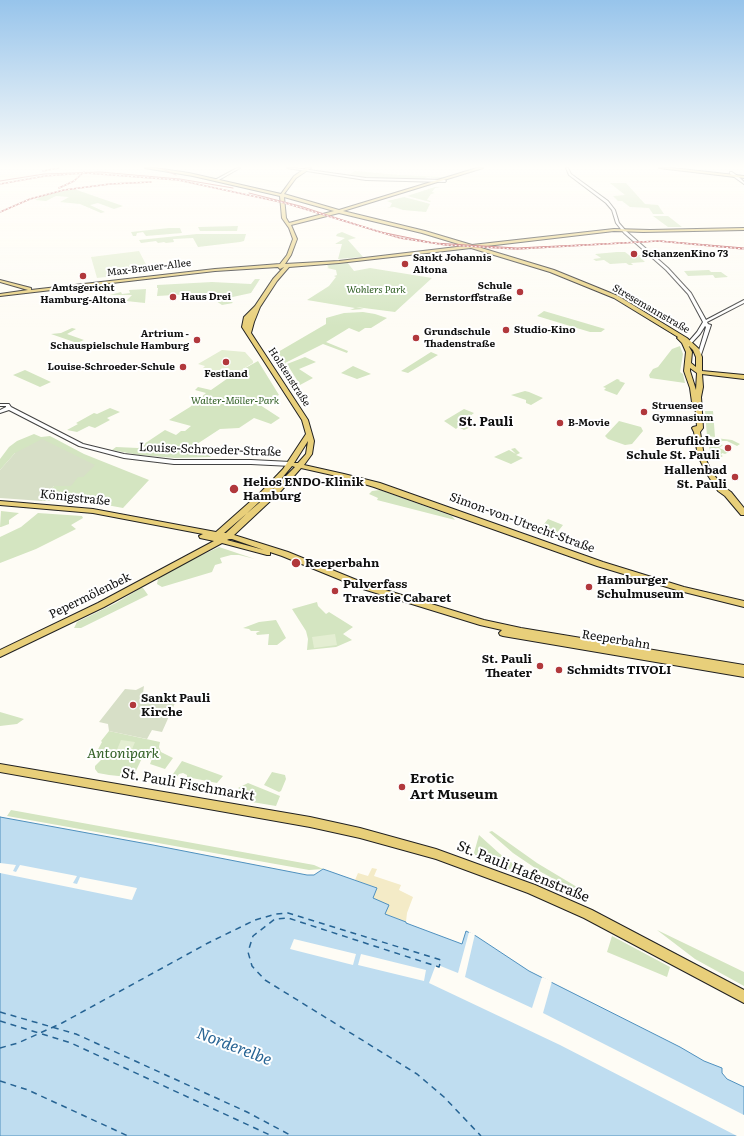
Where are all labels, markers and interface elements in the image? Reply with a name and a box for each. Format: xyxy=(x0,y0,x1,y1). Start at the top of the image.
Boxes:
place label: SchanzenKino 73 xyxy=(642,248,728,260)
marker: SchanzenKino 73 xyxy=(629,249,639,259)
place label: Sankt Johannis Altona xyxy=(413,252,491,276)
street label: Max-Brauer-Allee xyxy=(106,257,192,279)
marker: Sankt Johannis Altona xyxy=(400,259,410,269)
marker: Amtsgericht Hamburg-Altona xyxy=(78,271,88,281)
place label: Schule Bernstorffstraße xyxy=(425,280,512,304)
place label: Amtsgericht Hamburg-Altona xyxy=(40,282,126,306)
street label: Stresemannstraße xyxy=(610,282,692,336)
park label: Wohlers Park xyxy=(346,284,406,296)
marker: Schule Bernstorffstraße xyxy=(515,287,525,297)
place label: Haus Drei xyxy=(181,291,231,303)
marker: Haus Drei xyxy=(168,292,178,302)
place label: Studio-Kino xyxy=(514,324,575,336)
marker: Studio-Kino xyxy=(501,325,511,335)
place label: Grundschule Thadenstraße xyxy=(424,326,495,350)
place label: Artrium - Schauspielschule Hamburg xyxy=(50,328,189,352)
marker: Grundschule Thadenstraße xyxy=(411,333,421,343)
marker: Artrium - Schauspielschule Hamburg xyxy=(192,335,202,345)
street label: Holstenstraße xyxy=(266,345,312,409)
marker: Festland xyxy=(221,357,231,367)
place label: Louise-Schroeder-Schule xyxy=(48,361,175,373)
marker: Louise-Schroeder-Schule xyxy=(178,362,188,372)
place label: Festland xyxy=(204,368,248,380)
park label: Walter-Möller-Park xyxy=(191,395,279,407)
place label: Struensee Gymnasium xyxy=(652,400,714,424)
marker: Struensee Gymnasium xyxy=(639,407,649,417)
district label: St. Pauli xyxy=(459,414,513,430)
place label: B-Movie xyxy=(568,417,610,429)
marker: B-Movie xyxy=(555,418,565,428)
place label: Berufliche Schule St. Pauli xyxy=(626,434,720,462)
street label: Louise-Schroeder-Straße xyxy=(139,440,281,460)
marker: Berufliche Schule St. Pauli xyxy=(723,443,733,453)
place label: Hallenbad St. Pauli xyxy=(664,463,727,491)
marker: Hallenbad St. Pauli xyxy=(730,472,740,482)
place label: Helios ENDO-Klinik Hamburg xyxy=(243,475,364,503)
marker: Helios ENDO-Klinik Hamburg xyxy=(228,483,240,495)
street label: Königstraße xyxy=(39,487,111,509)
street label: Simon-von-Utrecht-Straße xyxy=(447,490,597,556)
place label: Reeperbahn xyxy=(305,556,379,570)
marker: Reeperbahn xyxy=(290,557,302,569)
street label: Pepermölenbek xyxy=(47,570,133,622)
place label: Hamburger Schulmuseum xyxy=(597,573,684,601)
place label: Pulverfass Travestie Cabaret xyxy=(343,577,451,605)
marker: Hamburger Schulmuseum xyxy=(584,582,594,592)
marker: Pulverfass Travestie Cabaret xyxy=(330,586,340,596)
street label: Reeperbahn xyxy=(581,627,651,653)
place label: St. Pauli Theater xyxy=(482,652,532,680)
marker: St. Pauli Theater xyxy=(535,661,545,671)
place label: Schmidts TIVOLI xyxy=(567,663,671,677)
marker: Schmidts TIVOLI xyxy=(554,665,564,675)
place label: Sankt Pauli Kirche xyxy=(141,691,210,719)
marker: Sankt Pauli Kirche xyxy=(128,700,138,710)
park label: Antonipark xyxy=(87,746,159,762)
street label: St. Pauli Fischmarkt xyxy=(120,765,256,805)
place label: Erotic Art Museum xyxy=(410,771,498,804)
marker: Erotic Art Museum xyxy=(397,782,407,792)
street label: St. Pauli Hafenstraße xyxy=(454,838,592,906)
water label: Norderelbe xyxy=(194,1024,274,1070)

